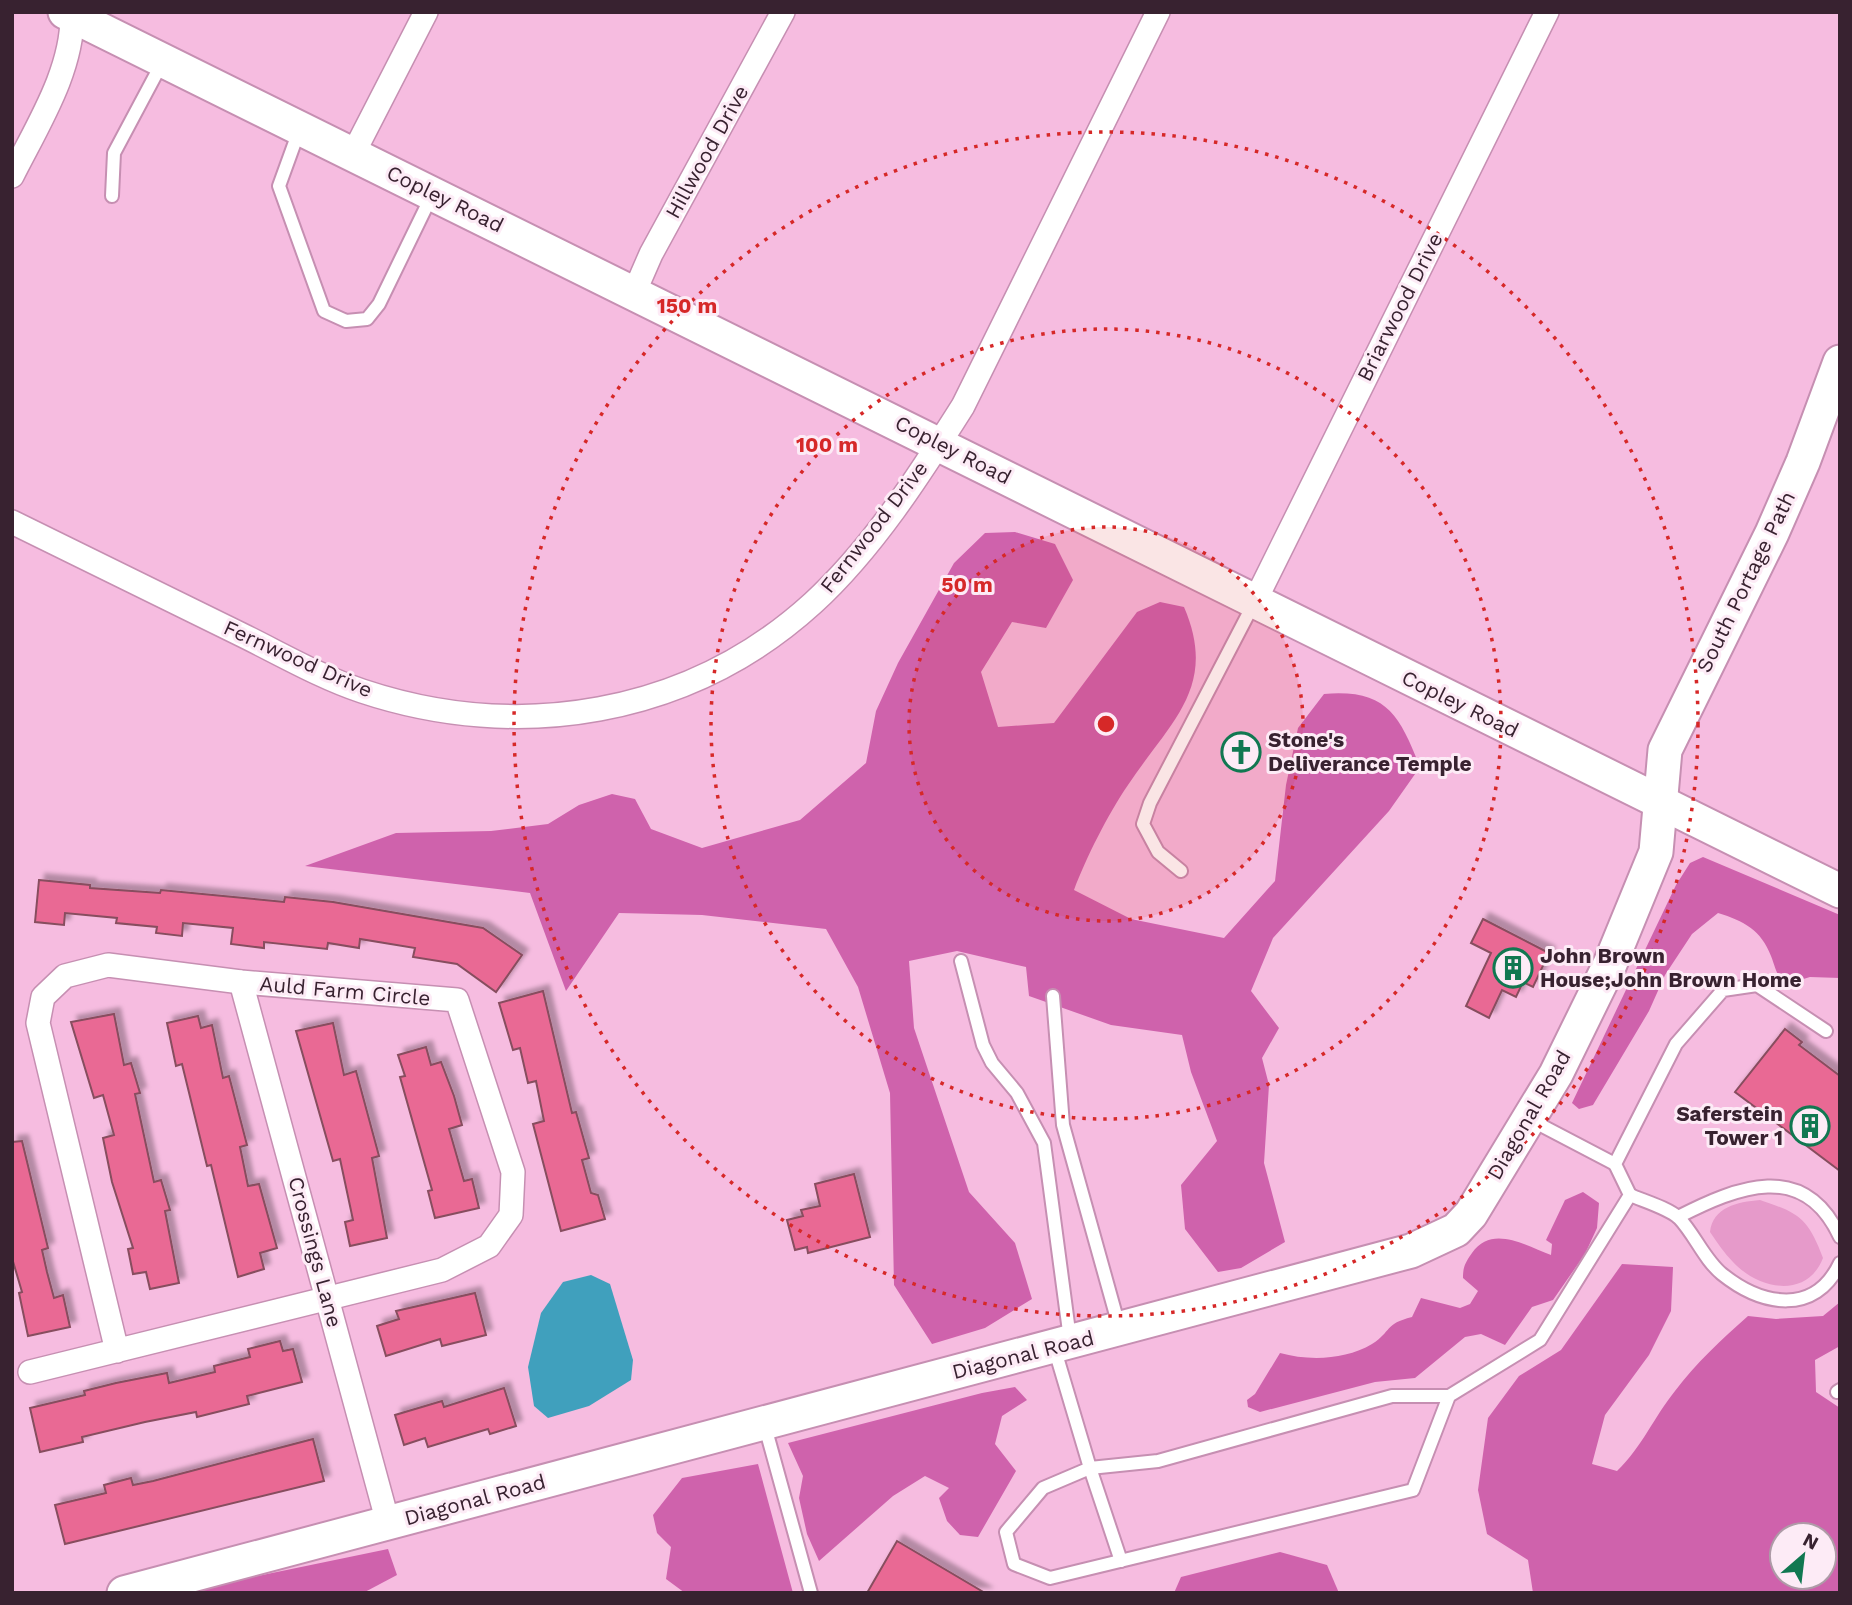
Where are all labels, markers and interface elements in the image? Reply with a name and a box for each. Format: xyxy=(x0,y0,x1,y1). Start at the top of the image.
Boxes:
street label: Hillwood Drive xyxy=(660,81,753,223)
street label: Copley Road xyxy=(383,159,508,238)
street label: Briarwood Drive xyxy=(1351,228,1448,385)
text: 150 m xyxy=(657,293,717,318)
street label: Copley Road xyxy=(891,410,1015,490)
text: 100 m xyxy=(796,432,858,457)
street label: Fernwood Drive xyxy=(814,456,933,597)
street label: South Portage Path xyxy=(1691,487,1800,676)
text: 50 m xyxy=(941,572,993,597)
street label: Fernwood Drive xyxy=(220,615,376,703)
street label: Copley Road xyxy=(1398,664,1523,743)
centre of rings xyxy=(1094,712,1118,736)
place label: Stone's Deliverance Temple xyxy=(1268,727,1472,776)
church icon: Stone's Deliverance Temple xyxy=(1220,731,1262,773)
place label: John Brown House;John Brown Home xyxy=(1540,943,1802,992)
building icon: John Brown House;John Brown Home xyxy=(1492,947,1534,989)
street label: Auld Farm Circle xyxy=(259,971,431,1010)
street label: Diagonal Road xyxy=(1481,1046,1576,1184)
place label: Saferstein Tower 1 xyxy=(1676,1101,1783,1150)
building icon: Saferstein Tower 1 xyxy=(1789,1105,1831,1147)
street label: Crossings Lane xyxy=(283,1174,348,1330)
street label: Diagonal Road xyxy=(949,1325,1096,1384)
street label: Diagonal Road xyxy=(401,1469,548,1530)
north arrow xyxy=(1768,1521,1838,1591)
text: N xyxy=(1799,1528,1822,1555)

